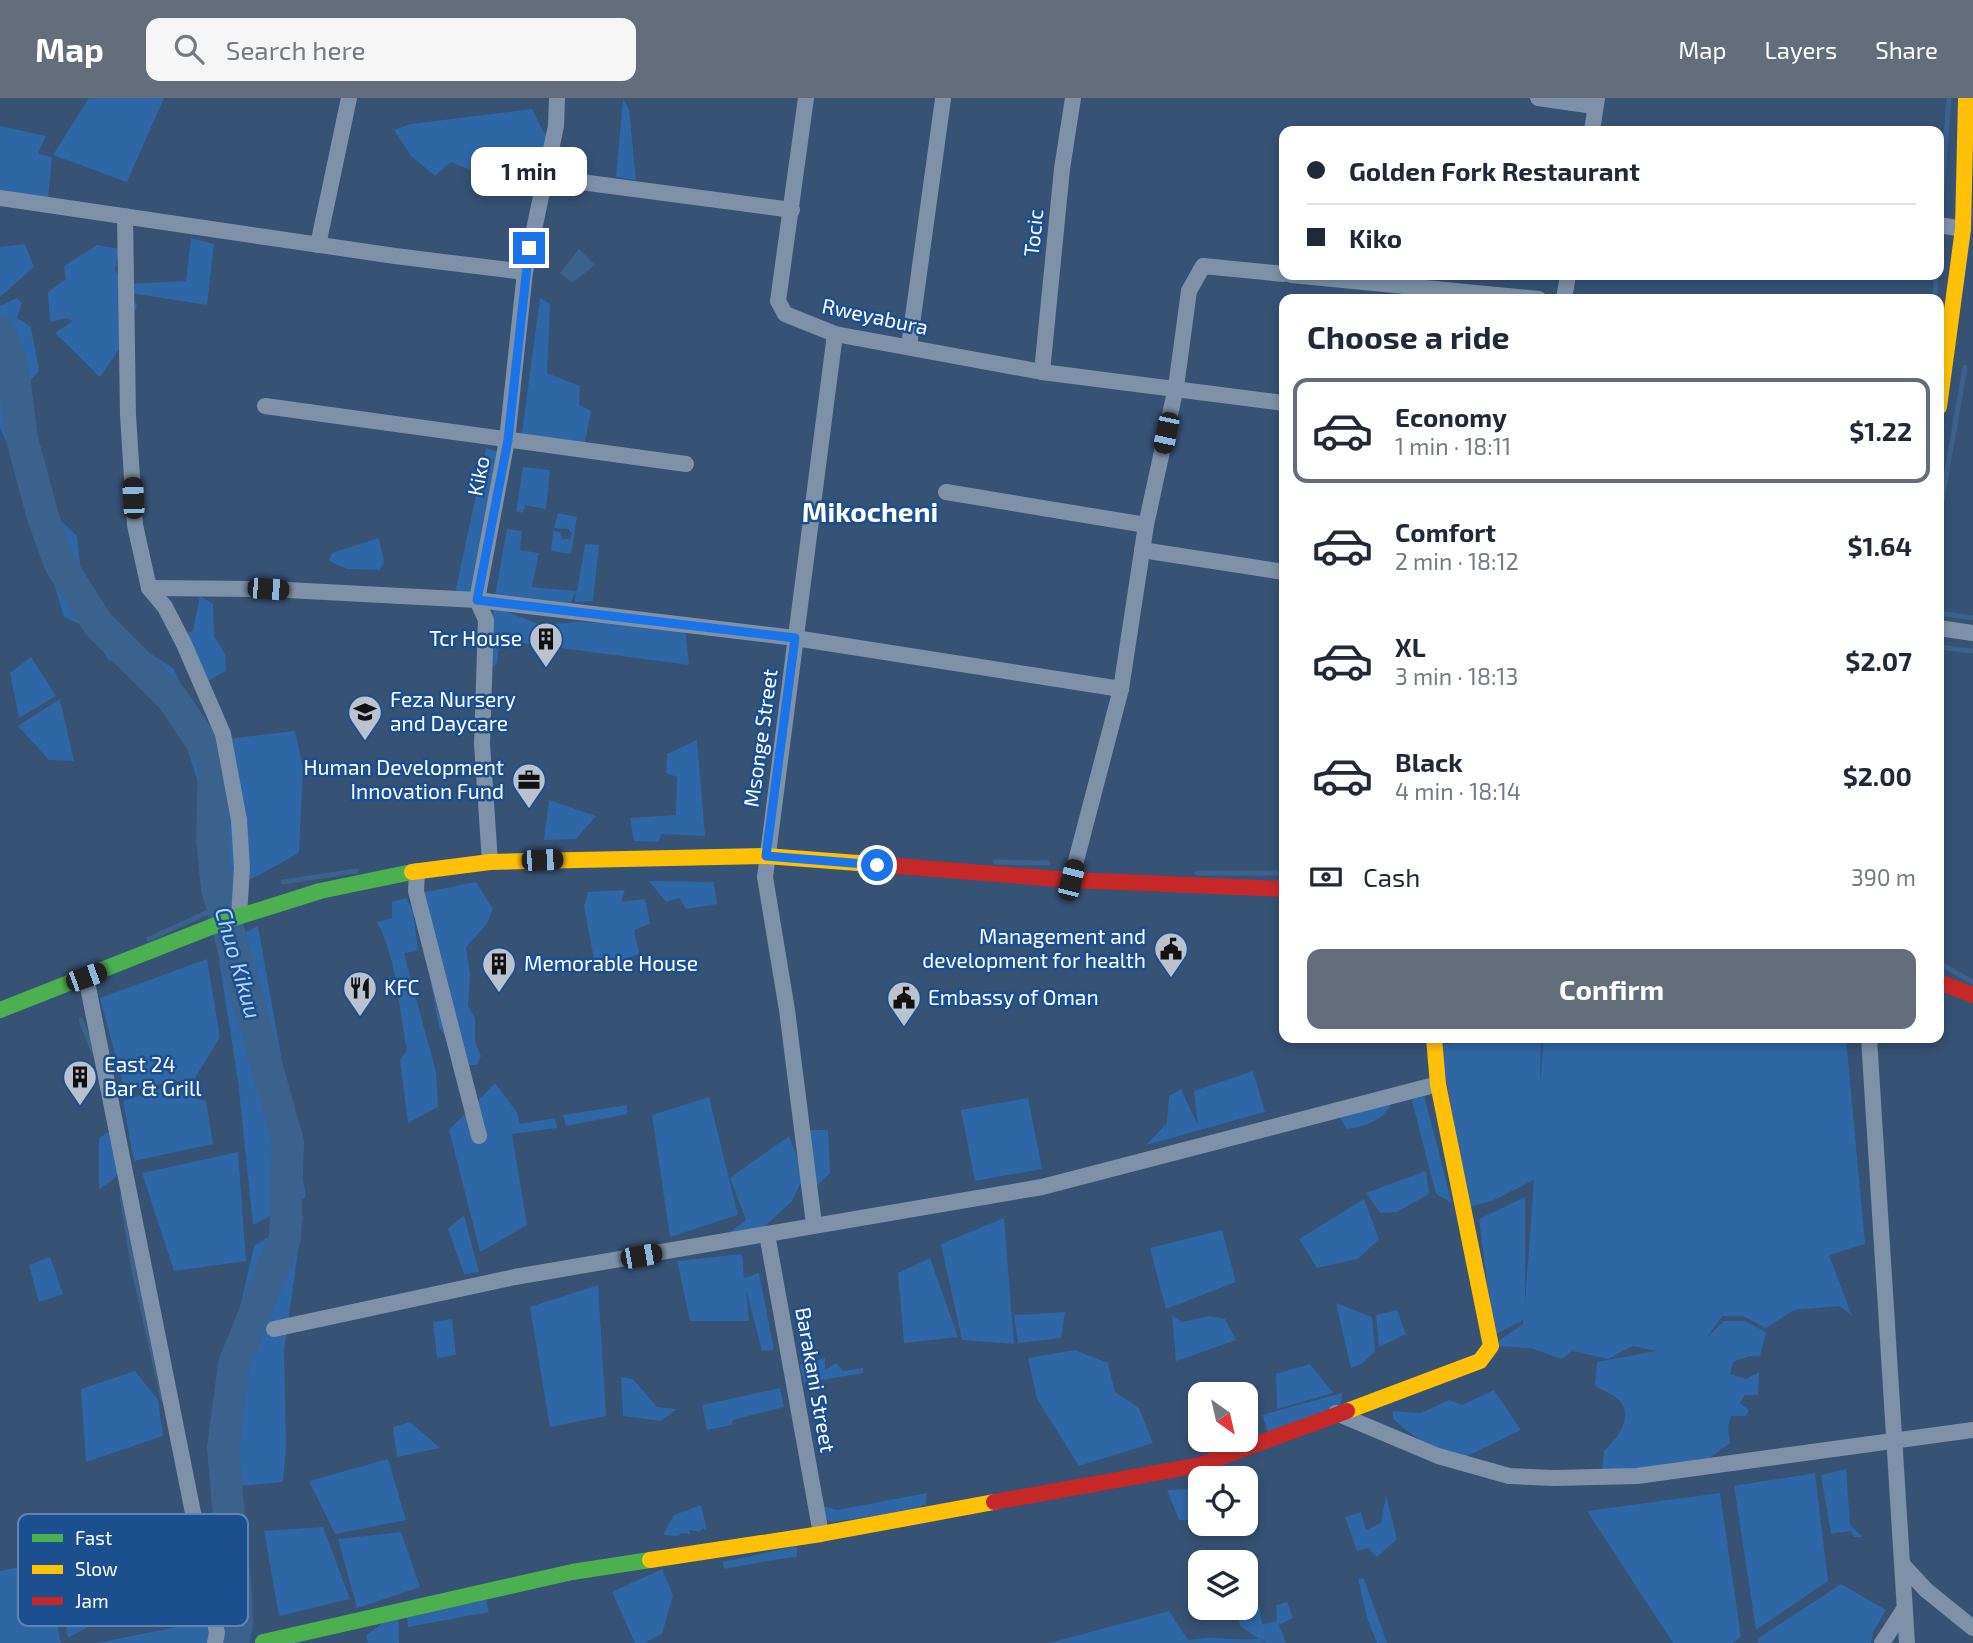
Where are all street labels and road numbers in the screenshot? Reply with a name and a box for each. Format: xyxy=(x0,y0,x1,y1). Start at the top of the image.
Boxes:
street label: Tocic xyxy=(1018,208,1047,258)
street label: Rweyabura xyxy=(820,292,931,339)
street label: Kiko xyxy=(461,454,494,498)
street label: Msonge Street xyxy=(737,667,782,808)
street label: Barakani Street xyxy=(791,1305,842,1454)

